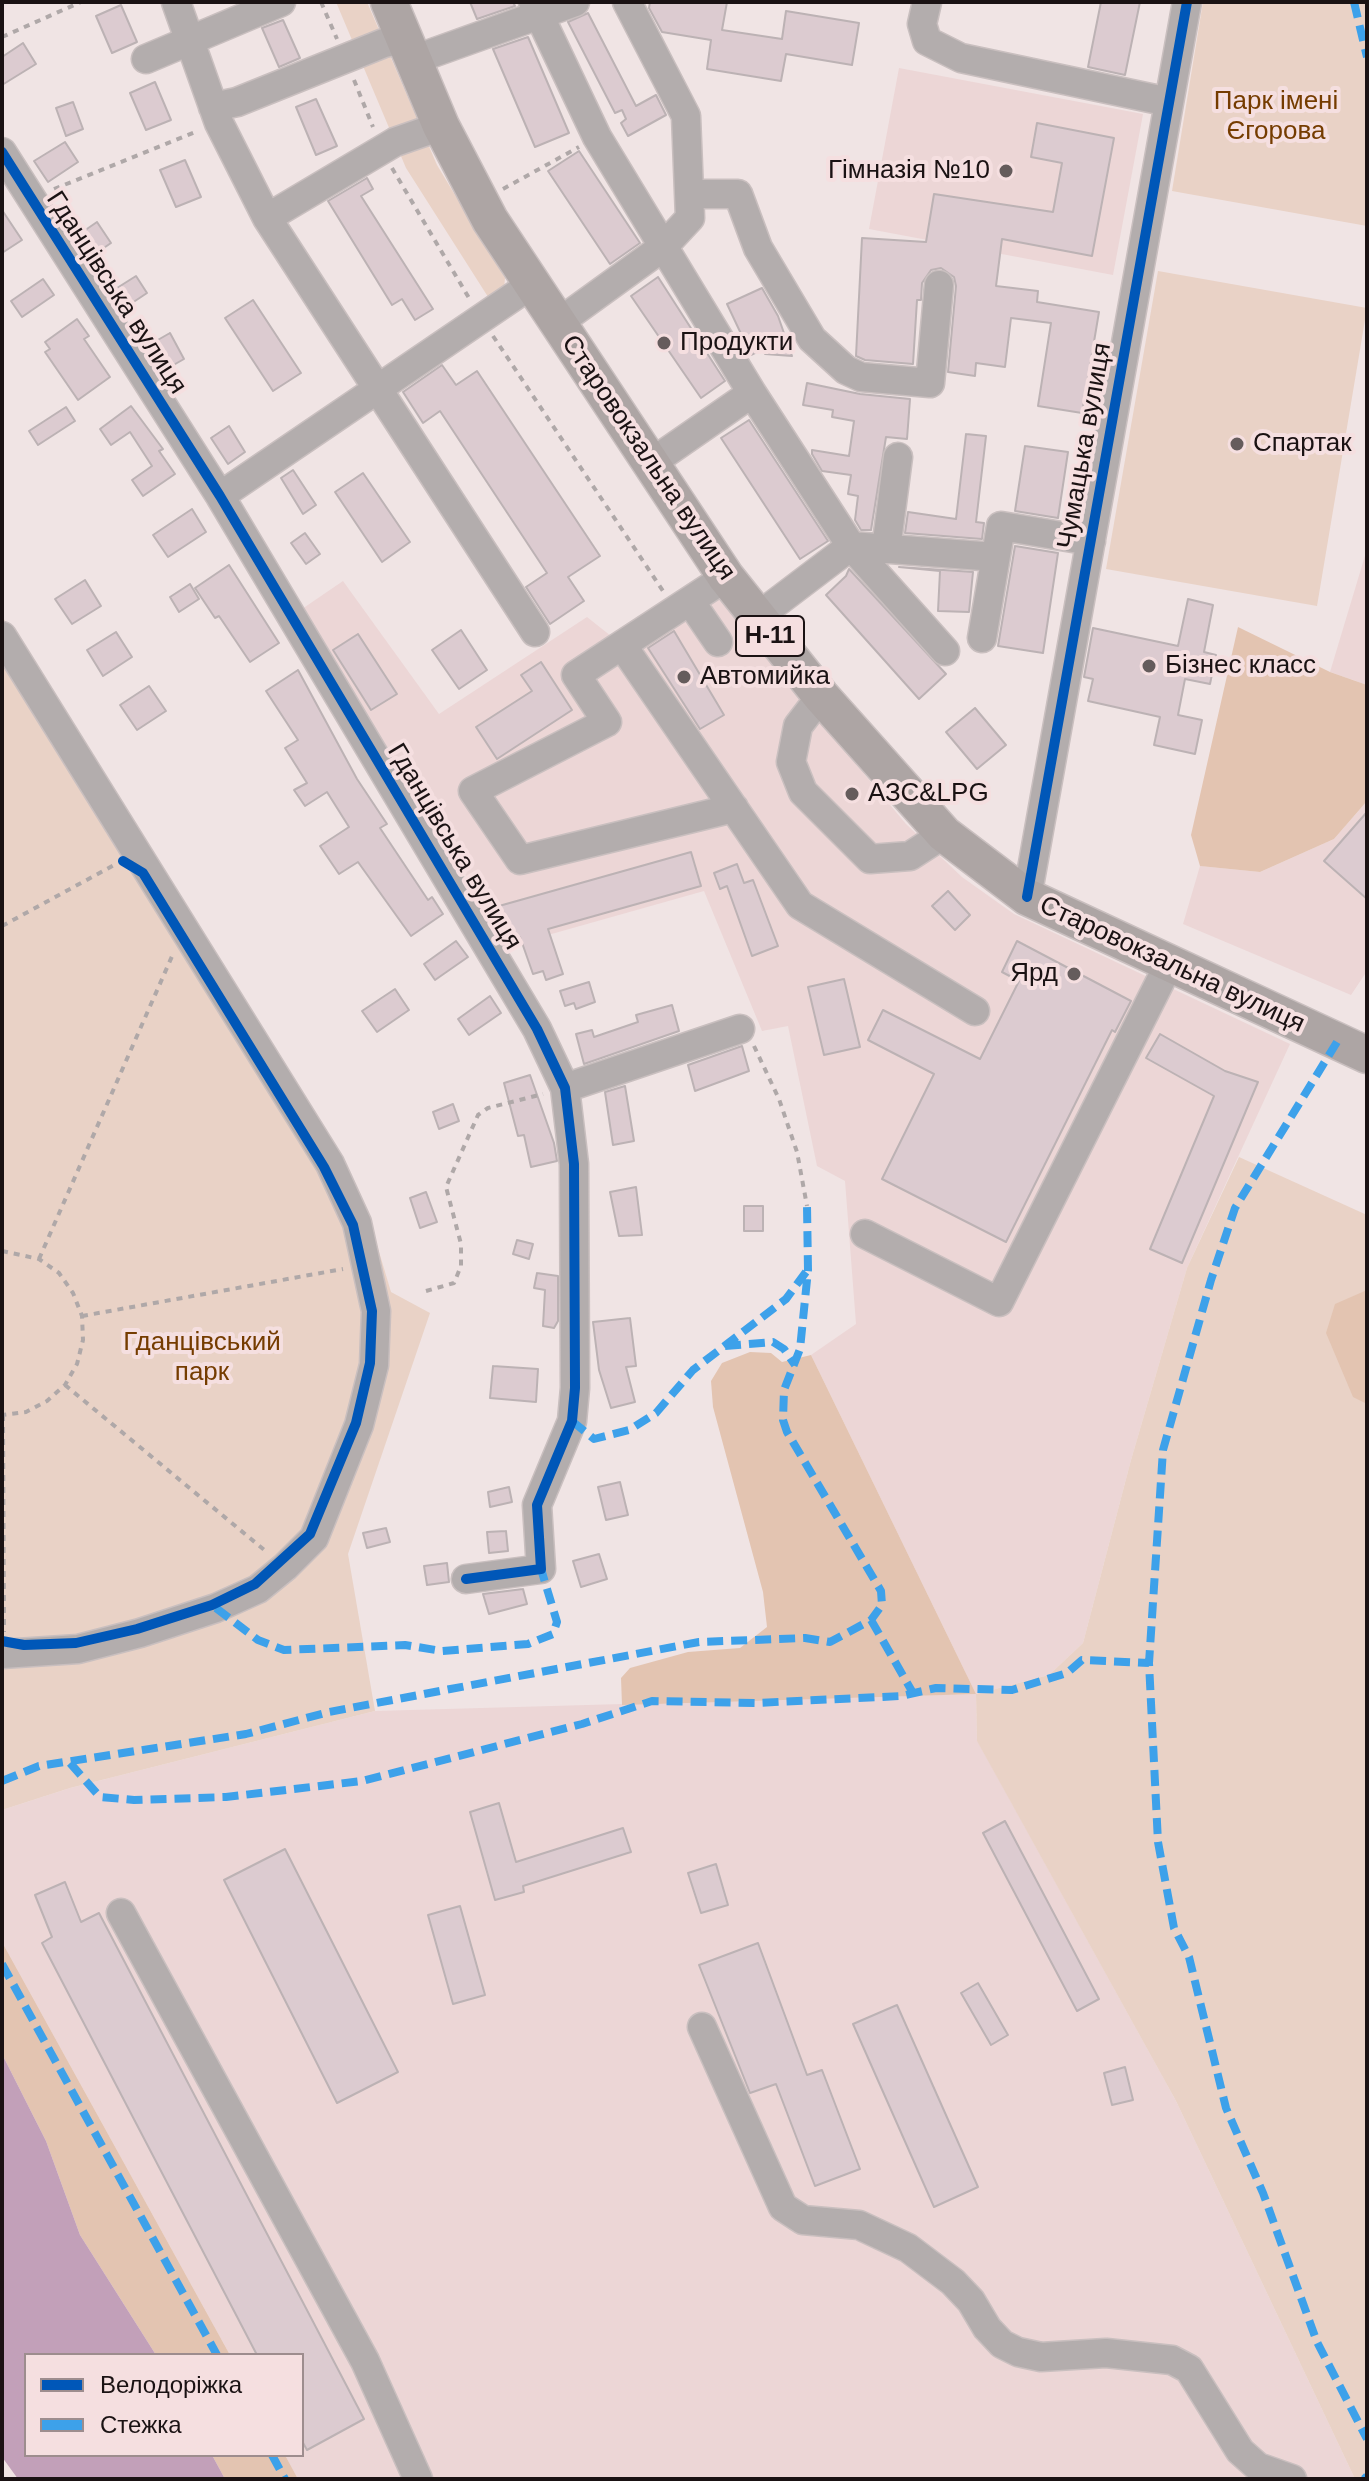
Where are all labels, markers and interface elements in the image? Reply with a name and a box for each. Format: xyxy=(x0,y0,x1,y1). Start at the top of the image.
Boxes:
park label: Парк імені Єгорова xyxy=(1214,86,1338,148)
place label: Гімназія №10 xyxy=(828,155,990,187)
marker: Гімназія №10 xyxy=(997,162,1015,180)
street label: Гданцівська вулиця xyxy=(39,186,193,400)
place label: Продукти xyxy=(680,327,793,359)
street label: Старовокзальна вулиця xyxy=(554,330,742,586)
marker: Продукти xyxy=(655,334,673,352)
street label: Чумацька вулиця xyxy=(1052,340,1118,552)
place label: Спартак xyxy=(1253,428,1352,460)
marker: Спартак xyxy=(1228,435,1246,453)
road number: Н-11 xyxy=(736,616,804,656)
place label: Бізнес класс xyxy=(1165,650,1316,682)
marker: Бізнес класс xyxy=(1140,657,1158,675)
place label: Автомийка xyxy=(700,661,830,693)
marker: Автомийка xyxy=(675,668,693,686)
street label: Гданцівська вулиця xyxy=(380,738,528,956)
place label: АЗС&LPG xyxy=(868,778,989,810)
marker: АЗС&LPG xyxy=(843,785,861,803)
street label: Старовокзальна вулиця xyxy=(1034,890,1310,1040)
place label: Ярд xyxy=(1010,958,1058,990)
marker: Ярд xyxy=(1065,965,1083,983)
park label: Гданцівський парк xyxy=(123,1327,281,1388)
legend xyxy=(24,2353,304,2457)
text: Велодоріжка xyxy=(100,2371,242,2398)
text: Стежка xyxy=(100,2411,182,2438)

